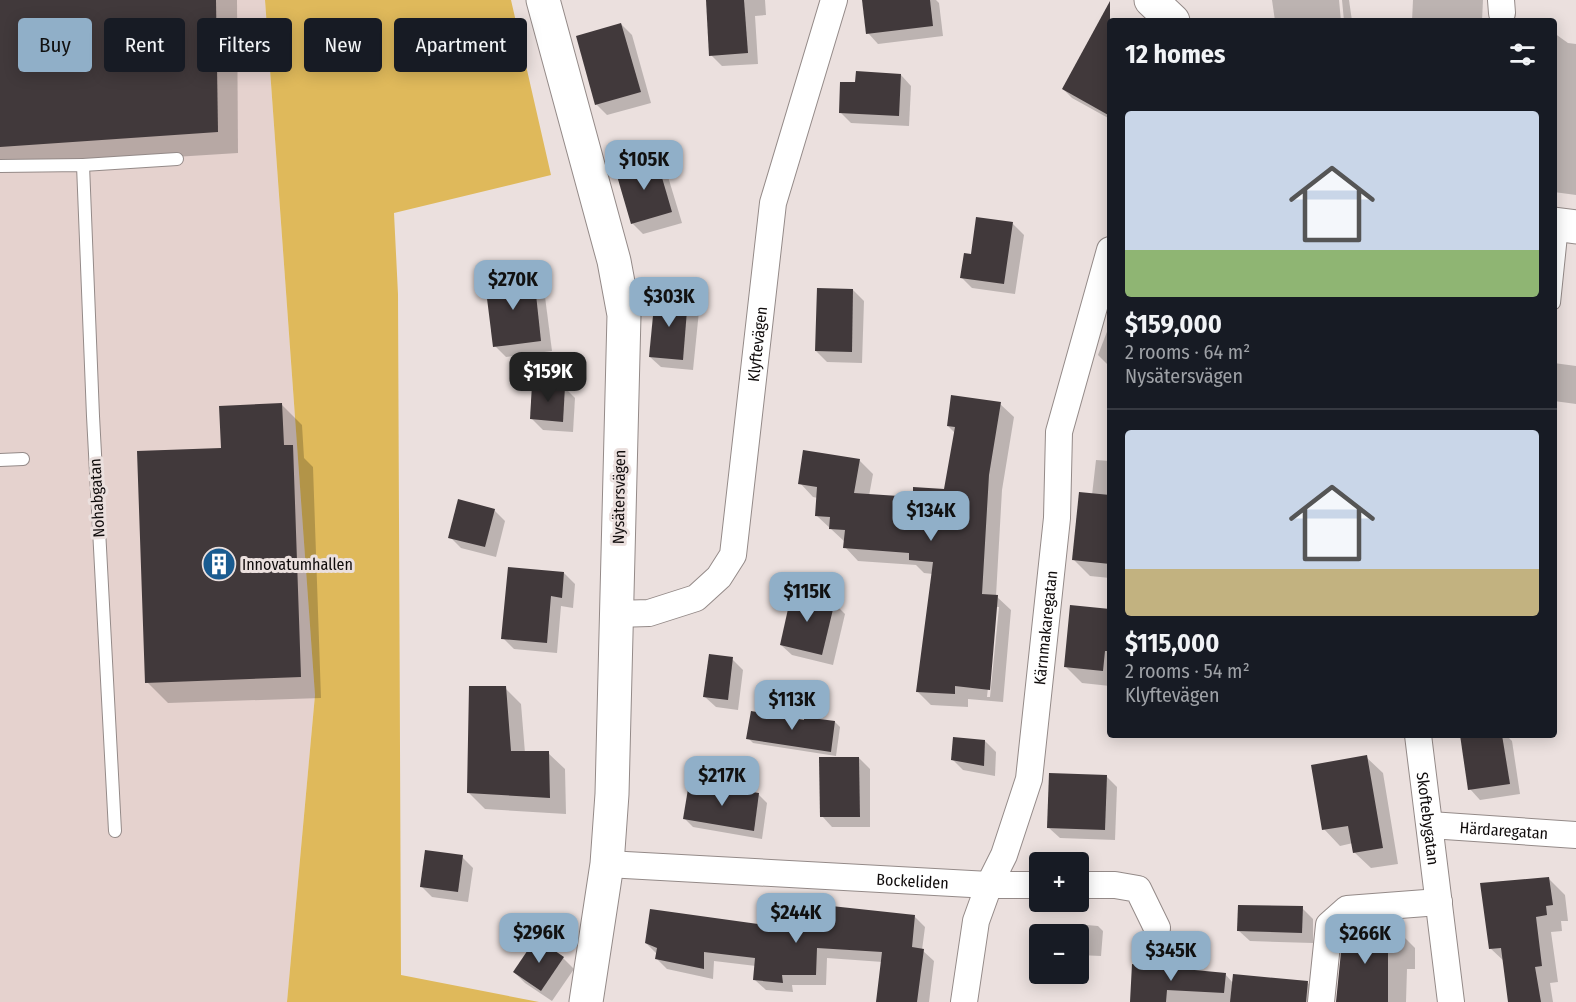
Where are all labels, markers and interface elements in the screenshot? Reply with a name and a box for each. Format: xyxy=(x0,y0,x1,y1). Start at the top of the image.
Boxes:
chip: Buy xyxy=(18,18,92,72)
chip: Rent xyxy=(104,18,185,72)
chip: Filters xyxy=(197,18,292,72)
chip: New xyxy=(304,18,382,72)
chip: Apartment xyxy=(394,18,527,72)
icon: filters xyxy=(1506,38,1539,71)
text: 12 homes xyxy=(1125,39,1225,70)
pin: $105K xyxy=(602,140,686,191)
text: $105K xyxy=(619,147,669,171)
icon: home xyxy=(1278,150,1386,258)
pin: $270K xyxy=(471,260,555,311)
text: $270K xyxy=(488,267,538,291)
pin: $303K xyxy=(627,277,711,328)
text: $303K xyxy=(643,284,695,308)
street label: Klyftevägen xyxy=(743,305,771,383)
text: $159,000 xyxy=(1125,309,1222,340)
text: 2 rooms · 64 m² xyxy=(1125,340,1250,364)
pin: $159K xyxy=(506,352,590,403)
text: $159K xyxy=(523,359,573,383)
text: Nysätersvägen xyxy=(1125,364,1243,388)
street label: Nysätersvägen xyxy=(609,450,629,544)
street label: Nohabgatan xyxy=(85,458,109,538)
icon: home xyxy=(1278,469,1386,577)
pin: $134K xyxy=(889,491,973,542)
text: $134K xyxy=(906,498,956,522)
building icon: Innovatumhallen xyxy=(201,546,237,582)
place label: Innovatumhallen xyxy=(242,555,353,574)
street label: Kärnmakaregatan xyxy=(1030,569,1061,686)
pin: $115K xyxy=(765,572,849,623)
text: $115K xyxy=(783,579,831,603)
text: $115,000 xyxy=(1125,628,1219,659)
text: 2 rooms · 54 m² xyxy=(1125,659,1250,683)
pin: $113K xyxy=(750,680,834,731)
text: Klyftevägen xyxy=(1125,683,1219,707)
text: $113K xyxy=(769,687,815,711)
pin: $217K xyxy=(680,756,764,807)
text: $217K xyxy=(698,763,746,787)
street label: Skoftebygatan xyxy=(1413,771,1443,866)
street label: Härdaregatan xyxy=(1459,818,1549,843)
map controls xyxy=(1029,852,1089,984)
button: + xyxy=(1029,852,1089,912)
street label: Bockeliden xyxy=(876,869,949,892)
pin: $244K xyxy=(754,893,838,944)
text: $244K xyxy=(771,900,821,924)
pin: $296K xyxy=(497,913,581,964)
pin: $266K xyxy=(1323,914,1407,965)
text: $296K xyxy=(513,920,565,944)
text: $266K xyxy=(1339,921,1391,945)
button: − xyxy=(1029,924,1089,984)
pin: $345K xyxy=(1129,931,1213,982)
text: $345K xyxy=(1146,938,1196,962)

